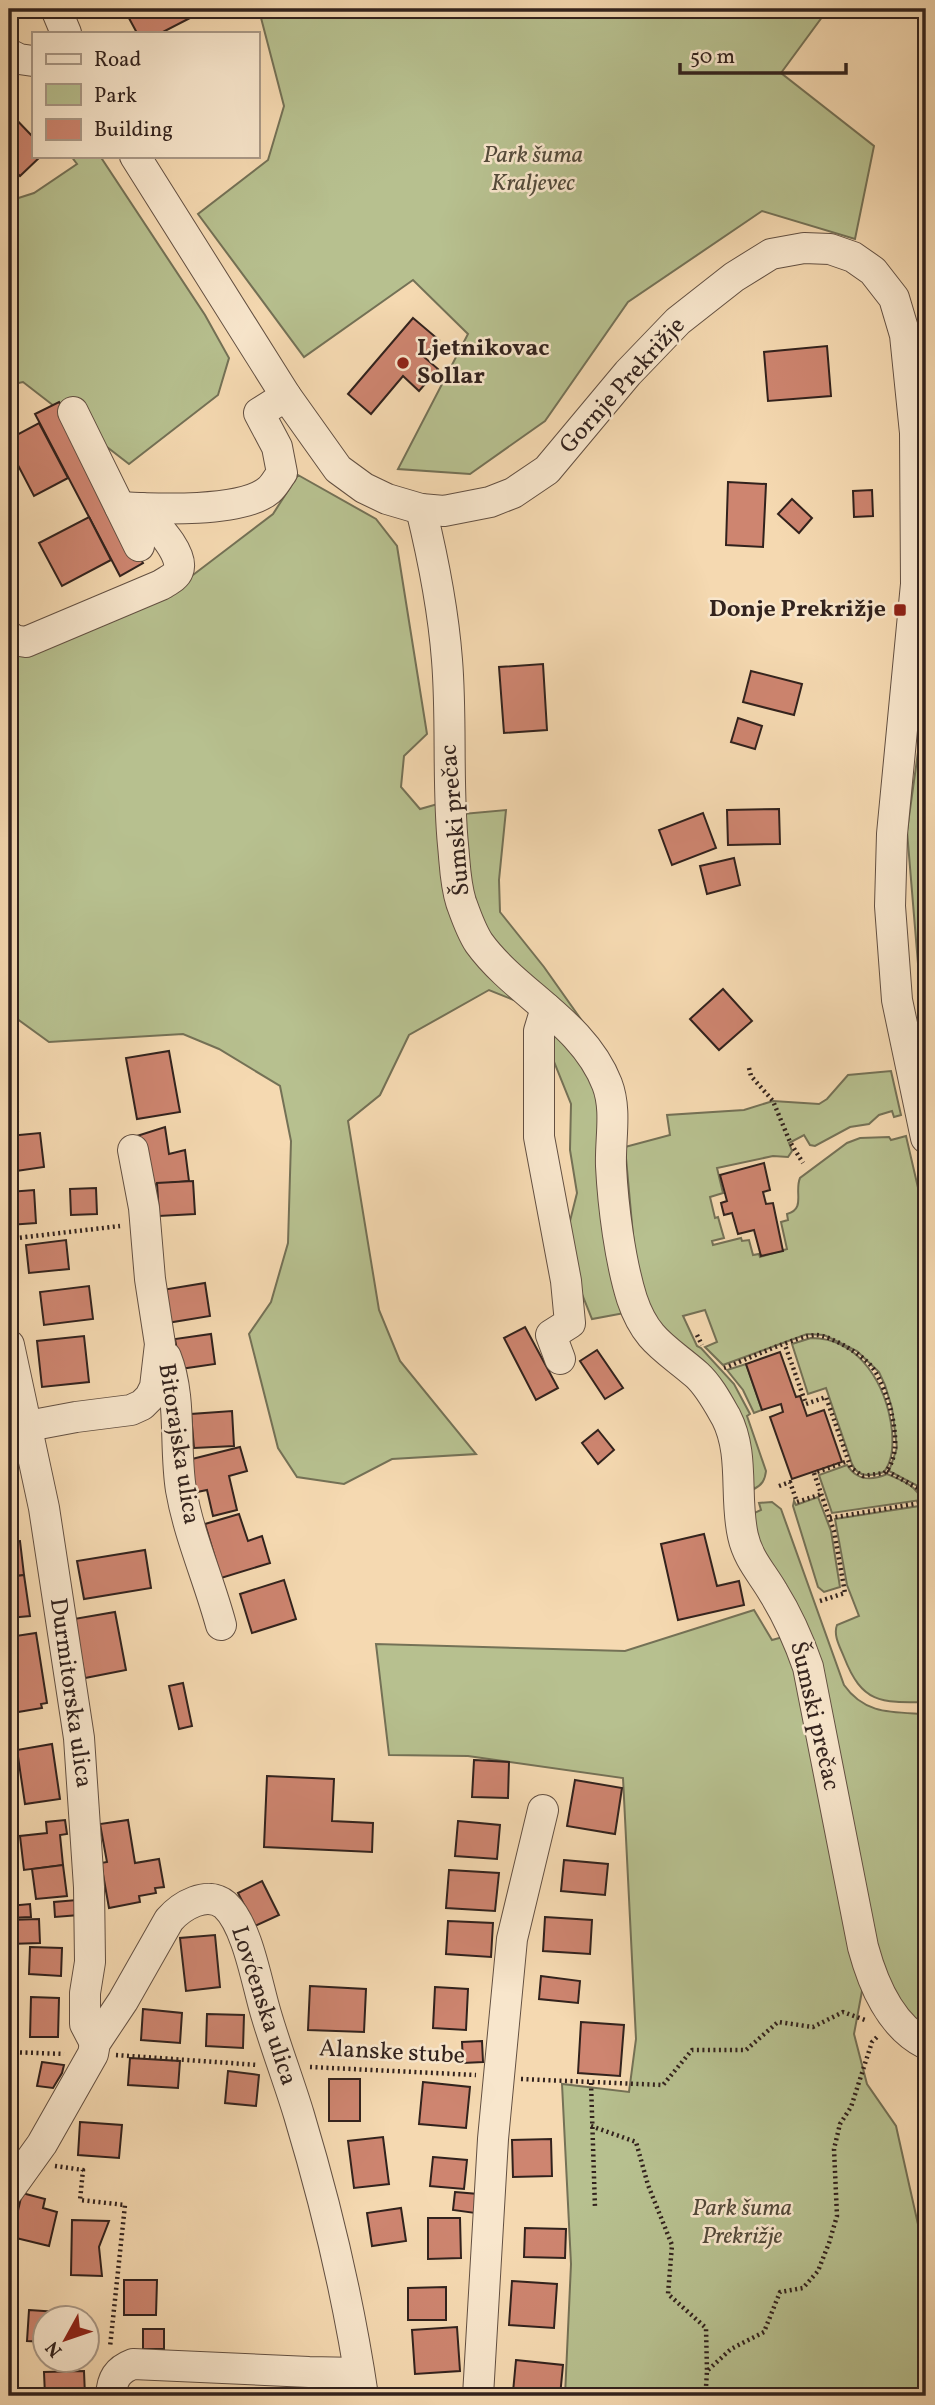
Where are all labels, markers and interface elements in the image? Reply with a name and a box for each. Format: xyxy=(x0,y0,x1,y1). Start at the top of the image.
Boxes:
legend xyxy=(32,32,259,158)
scale bar xyxy=(680,32,846,76)
text: 50 m xyxy=(690,43,735,72)
text: Road xyxy=(94,46,141,75)
text: Park xyxy=(94,82,137,111)
text: Building xyxy=(94,116,173,145)
park label: Park šuma Kraljevec xyxy=(483,139,583,201)
street label: Gornje Prekrižje xyxy=(552,310,694,462)
place label: Ljetnikovac Sollar xyxy=(417,332,549,394)
marker: Ljetnikovac Sollar xyxy=(395,355,411,371)
place label: Donje Prekrižje xyxy=(709,593,886,627)
marker: Donje Prekrižje xyxy=(892,602,908,618)
street label: Šumski prečac xyxy=(432,743,480,897)
street label: Bitorajska ulica xyxy=(148,1361,208,1527)
street label: Durmitorska ulica xyxy=(40,1596,100,1790)
street label: Šumski prečac xyxy=(780,1638,848,1794)
street label: Lovćenska ulica xyxy=(221,1922,305,2090)
street label: Alanske stube xyxy=(318,2032,466,2074)
park label: Park šuma Prekrižje xyxy=(692,2192,792,2254)
north arrow xyxy=(32,2304,102,2374)
text: N xyxy=(40,2335,69,2362)

